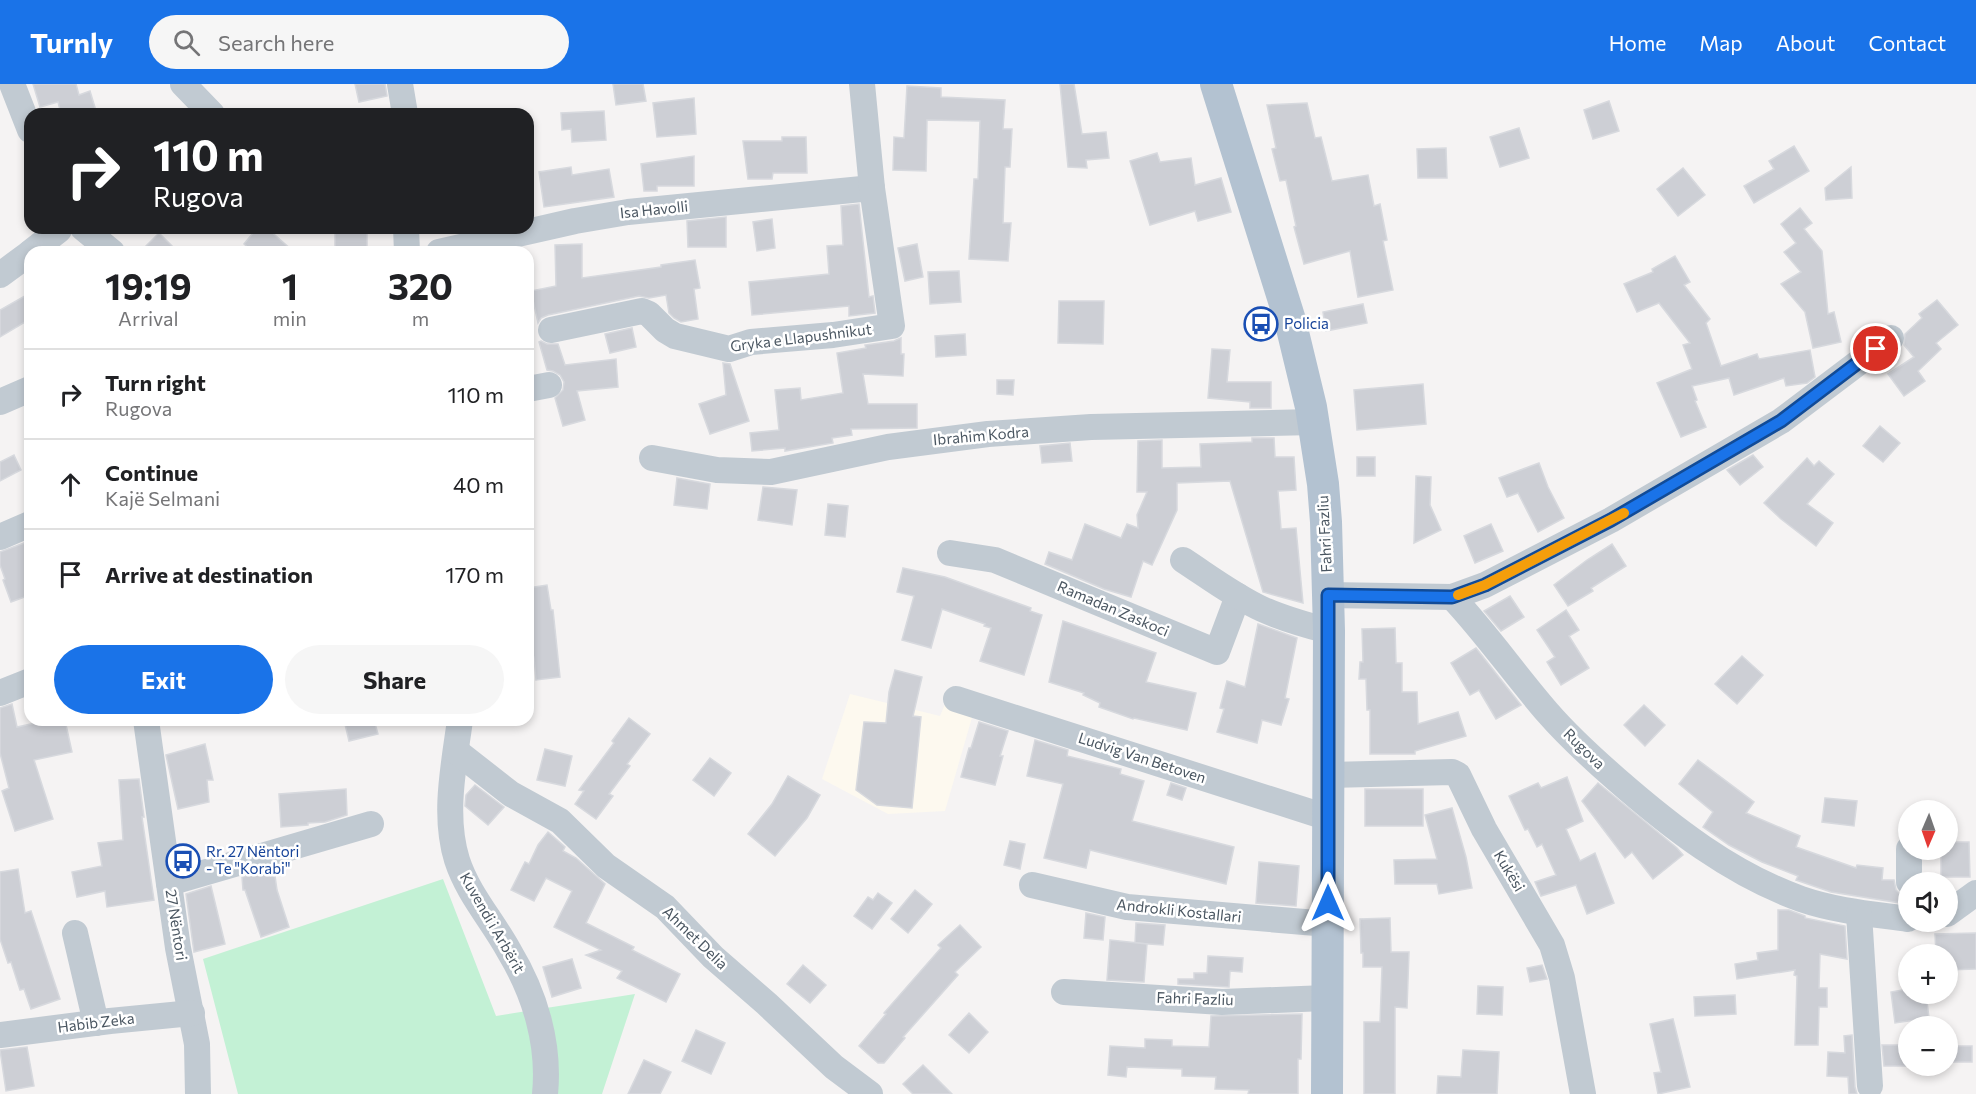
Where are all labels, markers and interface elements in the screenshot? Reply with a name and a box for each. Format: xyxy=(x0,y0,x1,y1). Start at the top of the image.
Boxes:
search box xyxy=(149,15,569,69)
text: Turnly xyxy=(30,25,113,59)
icon: search xyxy=(170,26,203,59)
text: Search here xyxy=(218,29,334,56)
text: Home xyxy=(1609,30,1666,55)
text: Map xyxy=(1699,30,1743,55)
text: About xyxy=(1776,30,1835,55)
text: Contact xyxy=(1868,30,1946,55)
text: 110 m xyxy=(153,128,264,180)
icon: right xyxy=(54,132,132,210)
text: Rugova xyxy=(153,180,244,213)
street label: Isa Havolli xyxy=(619,196,689,222)
text: 19:19 xyxy=(105,263,192,307)
text: 1 xyxy=(282,263,298,307)
text: 320 xyxy=(388,263,453,307)
text: Arrival xyxy=(118,306,179,330)
text: min xyxy=(273,306,307,330)
text: m xyxy=(412,306,429,330)
bus stop icon: Policia xyxy=(1243,306,1279,342)
place label: Policia xyxy=(1284,314,1329,332)
street label: Gryka e Llapushnikut xyxy=(729,319,873,355)
pin xyxy=(1850,323,1901,374)
icon: arrive xyxy=(1859,332,1892,365)
text: Turn right xyxy=(105,369,206,396)
icon: right xyxy=(54,378,87,411)
text: 110 m xyxy=(447,381,504,408)
text: Rugova xyxy=(105,396,172,420)
street label: Ibrahim Kodra xyxy=(932,422,1030,448)
text: Continue xyxy=(105,459,198,486)
icon: ahead xyxy=(54,468,87,501)
text: 40 m xyxy=(453,471,504,498)
text: Kajë Selmani xyxy=(105,486,220,510)
street label: Fahri Fazliu xyxy=(1313,495,1335,573)
icon: arrive xyxy=(54,558,87,591)
text: Arrive at destination xyxy=(105,561,313,588)
text: 170 m xyxy=(445,561,504,588)
street label: Ramadan Zaskoci xyxy=(1055,576,1172,640)
button: Exit xyxy=(54,645,273,714)
button: Share xyxy=(285,645,504,714)
street label: Rugova xyxy=(1560,724,1609,772)
street label: Ludvig Van Betoven xyxy=(1076,728,1208,786)
north arrow xyxy=(1898,800,1958,860)
map controls xyxy=(1898,800,1958,1076)
place label: Rr. 27 Nëntori - Te "Korabi" xyxy=(206,842,299,877)
bus stop icon: Rr. 27 Nëntori - Te "Korabi" xyxy=(165,843,201,879)
street label: Kukësi xyxy=(1491,847,1529,894)
street label: Kuvendi i Arbërit xyxy=(457,869,529,976)
position arrow xyxy=(1296,871,1360,935)
button: sound xyxy=(1898,872,1958,932)
street label: 27 Nëntori xyxy=(162,888,191,962)
street label: Androkli Kostallari xyxy=(1116,894,1242,926)
street label: Ahmet Delia xyxy=(659,902,732,973)
button: + xyxy=(1898,944,1958,1004)
street label: Fahri Fazliu xyxy=(1156,988,1234,1008)
street label: Habib Zeka xyxy=(56,1008,135,1036)
button: − xyxy=(1898,1016,1958,1076)

